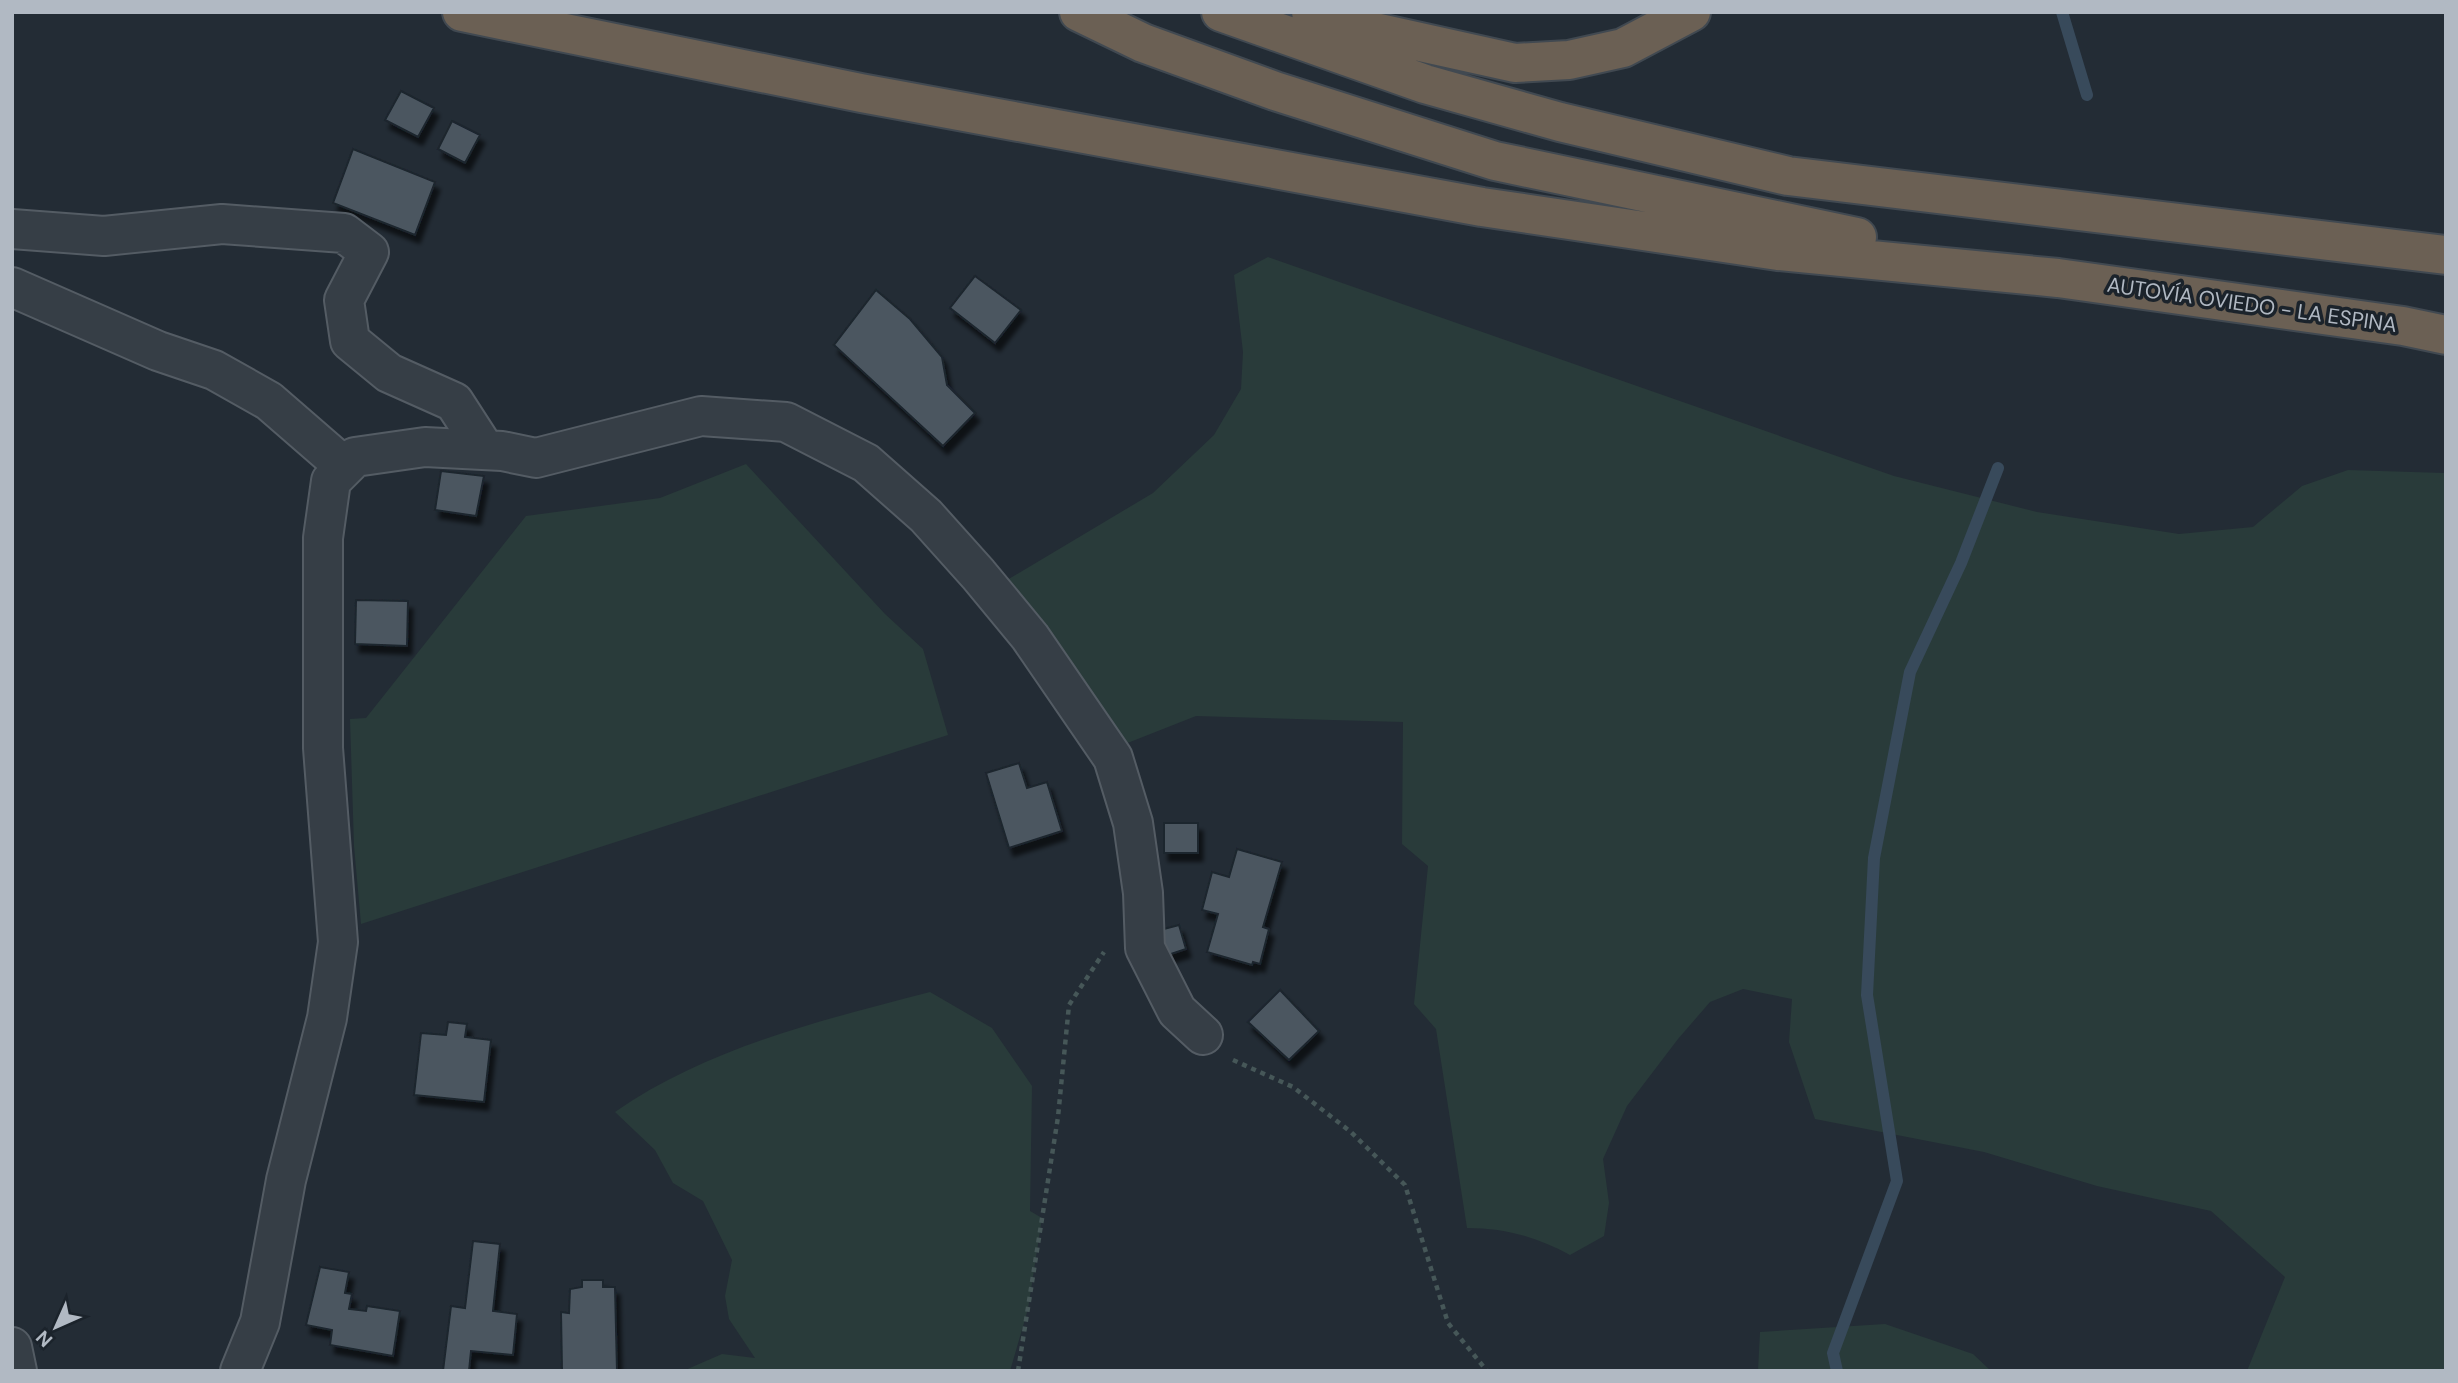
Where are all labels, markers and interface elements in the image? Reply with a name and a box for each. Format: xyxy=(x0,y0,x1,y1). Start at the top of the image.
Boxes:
street label: AUTOVÍA OVIEDO - LA ESPINA xyxy=(2105,271,2399,339)
north arrow xyxy=(21,1292,91,1362)
text: N xyxy=(31,1325,58,1352)

